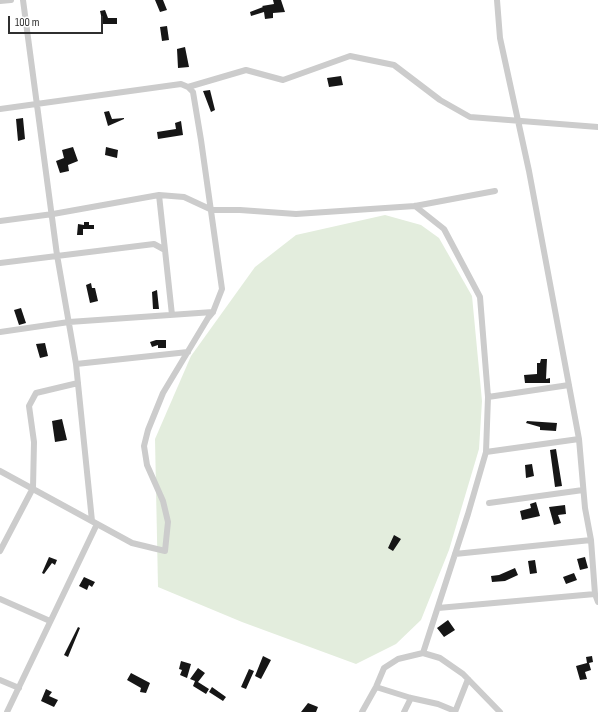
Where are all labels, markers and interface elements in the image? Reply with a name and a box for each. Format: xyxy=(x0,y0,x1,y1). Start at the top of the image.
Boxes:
scale bar xyxy=(10,8,105,34)
text: 100 m xyxy=(15,15,40,30)

